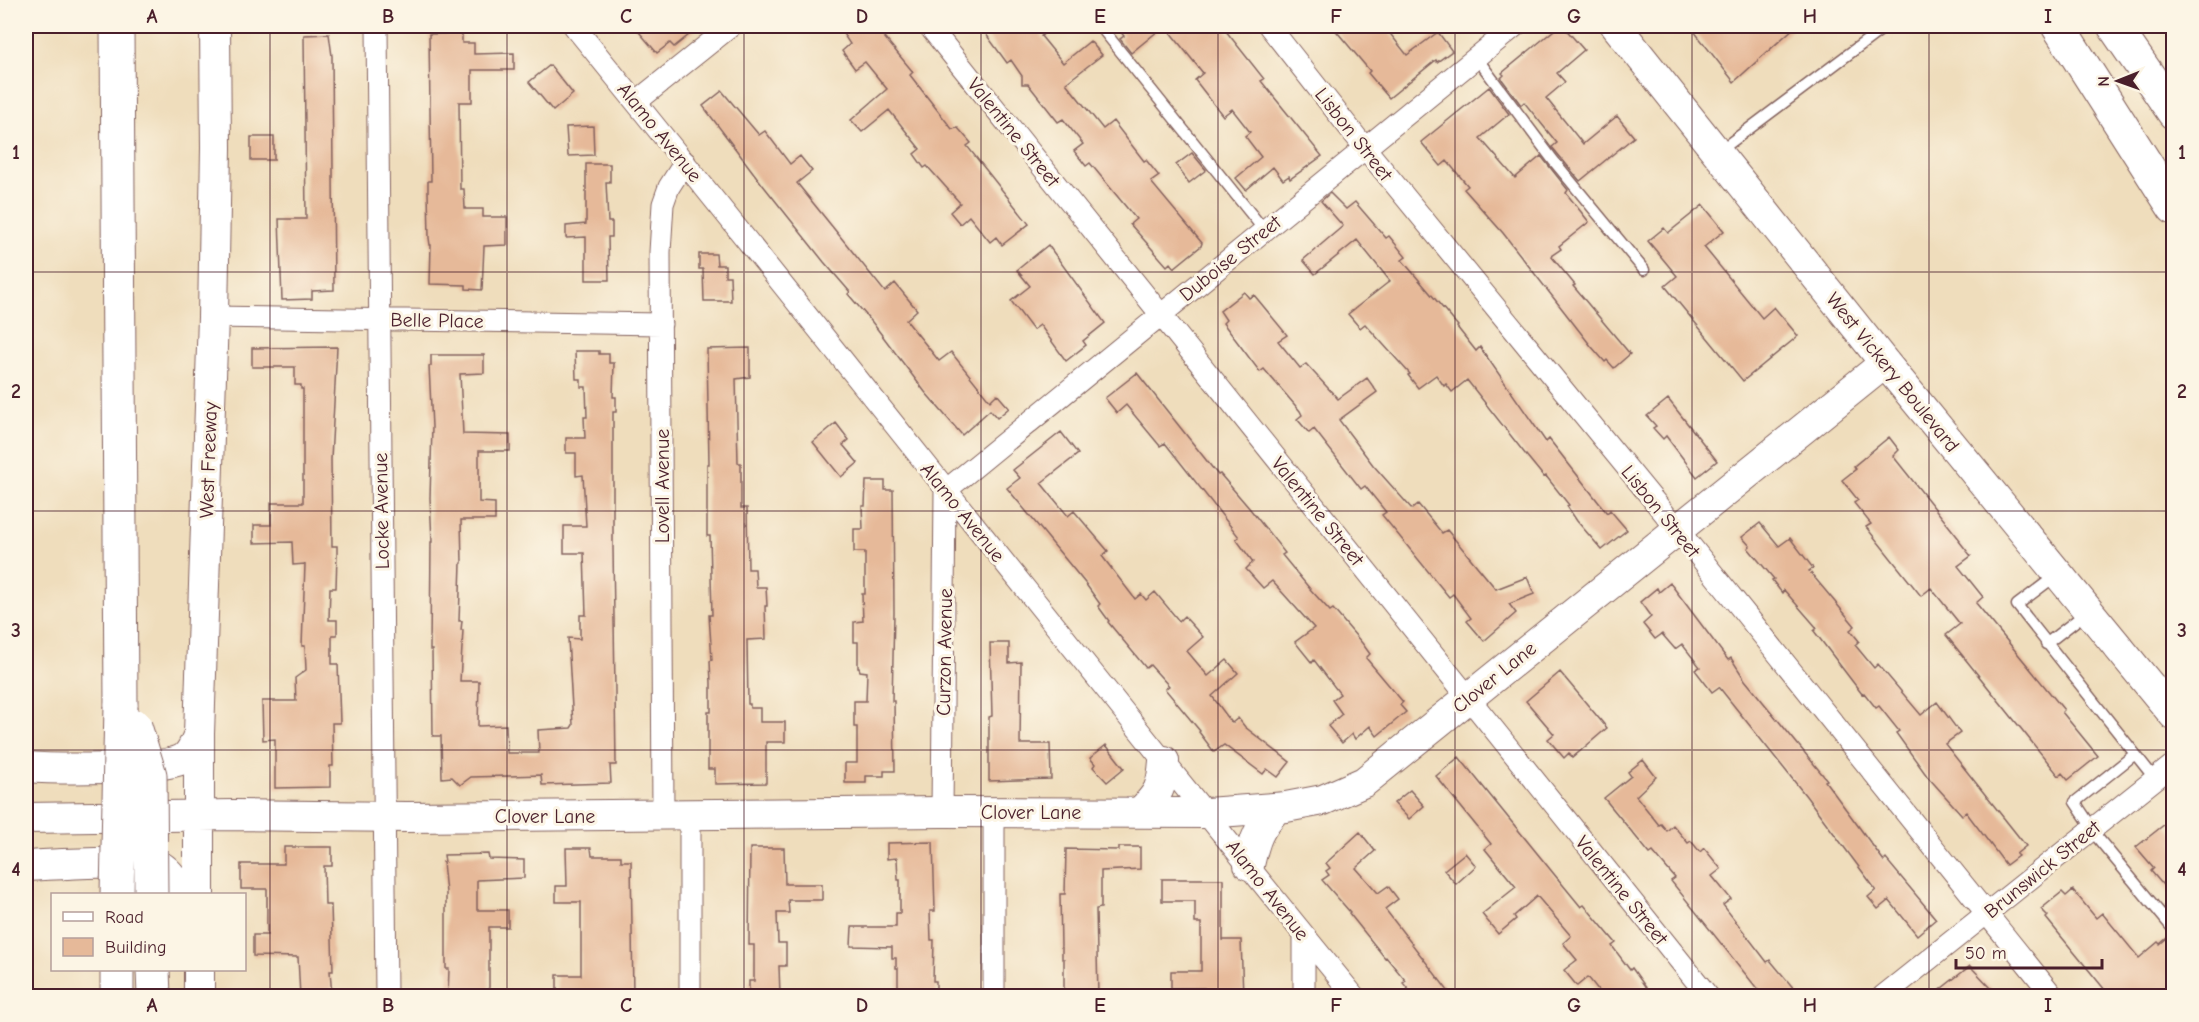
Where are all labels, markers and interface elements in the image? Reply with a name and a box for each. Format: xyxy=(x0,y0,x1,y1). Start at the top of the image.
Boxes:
text: A xyxy=(146,5,158,28)
text: B xyxy=(382,5,394,28)
text: C xyxy=(620,5,632,28)
text: D xyxy=(856,5,868,28)
text: E xyxy=(1094,5,1106,28)
text: F xyxy=(1330,5,1342,28)
text: G xyxy=(1567,5,1581,28)
text: H xyxy=(1803,5,1817,28)
text: I xyxy=(2044,5,2052,28)
north arrow xyxy=(2088,51,2148,111)
street label: Valentine Street xyxy=(963,73,1065,192)
text: N xyxy=(2095,76,2113,87)
street label: Alamo Avenue xyxy=(613,78,707,187)
street label: Lisbon Street xyxy=(1310,83,1398,187)
text: 1 xyxy=(12,141,20,164)
text: 1 xyxy=(2178,141,2186,164)
street label: Duboise Street xyxy=(1175,210,1287,306)
street label: West Vickery Boulevard xyxy=(1821,288,1964,457)
street label: Belle Place xyxy=(390,308,484,333)
text: 2 xyxy=(11,380,21,403)
text: 2 xyxy=(2177,380,2187,403)
street label: West Freeway xyxy=(195,401,222,519)
street label: Lovell Avenue xyxy=(651,429,674,543)
street label: Locke Avenue xyxy=(369,452,394,570)
street label: Valentine Street xyxy=(1267,452,1369,571)
street label: Alamo Avenue xyxy=(916,458,1010,567)
street label: Lisbon Street xyxy=(1616,461,1706,563)
street label: Curzon Avenue xyxy=(932,588,957,716)
text: 3 xyxy=(11,619,21,642)
text: 3 xyxy=(2177,619,2187,642)
street label: Clover Lane xyxy=(1448,637,1541,718)
street label: Clover Lane xyxy=(981,801,1081,824)
street label: Clover Lane xyxy=(495,805,595,828)
street label: Brunswick Street xyxy=(1980,815,2106,923)
street label: Valentine Street xyxy=(1571,831,1673,950)
street label: Alamo Avenue xyxy=(1221,836,1314,945)
text: 4 xyxy=(11,858,21,881)
text: 4 xyxy=(2177,858,2187,881)
legend xyxy=(51,893,246,971)
text: Road xyxy=(105,907,144,928)
scale bar xyxy=(1956,932,2102,970)
text: Building xyxy=(105,937,167,958)
text: 50 m xyxy=(1965,943,2007,964)
text: A xyxy=(146,994,158,1017)
text: B xyxy=(382,994,394,1017)
text: C xyxy=(620,994,632,1017)
text: D xyxy=(856,994,868,1017)
text: E xyxy=(1094,994,1106,1017)
text: F xyxy=(1330,994,1342,1017)
text: G xyxy=(1567,994,1581,1017)
text: H xyxy=(1803,994,1817,1017)
text: I xyxy=(2044,994,2052,1017)

